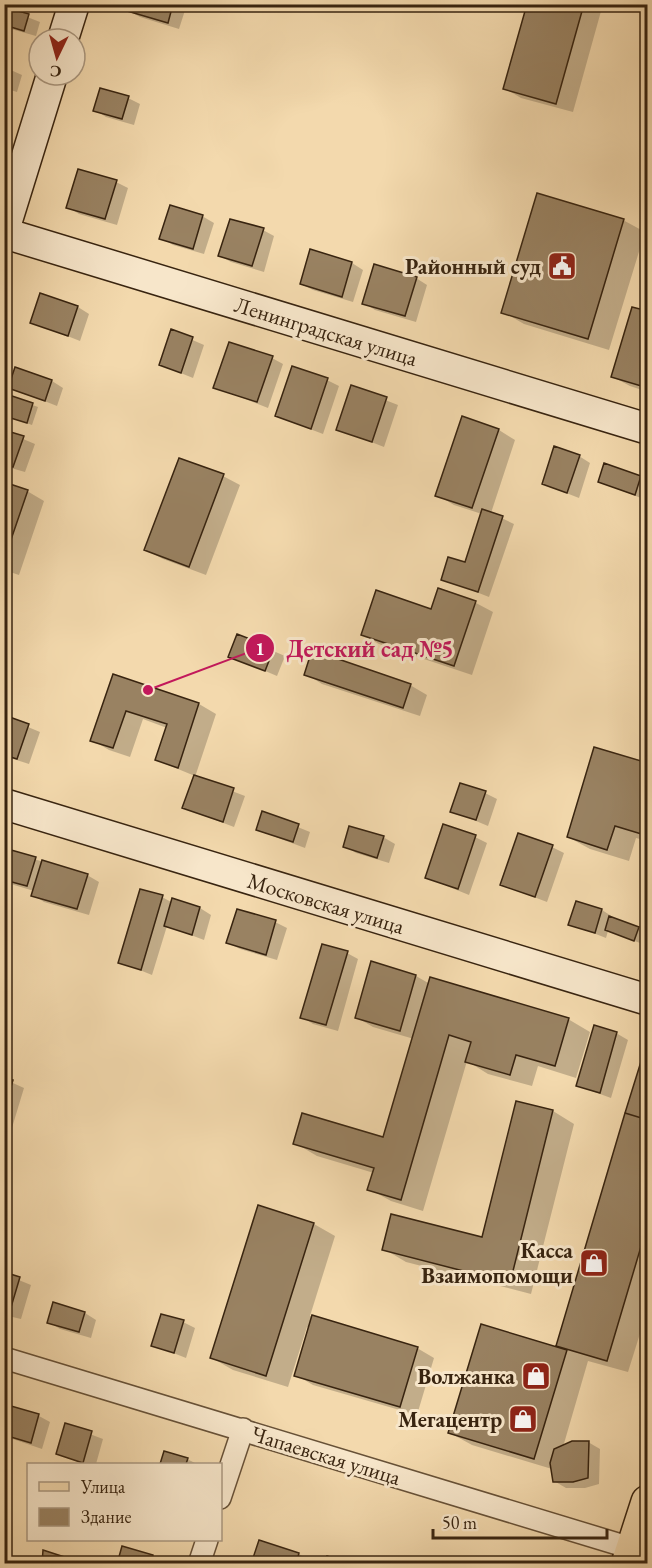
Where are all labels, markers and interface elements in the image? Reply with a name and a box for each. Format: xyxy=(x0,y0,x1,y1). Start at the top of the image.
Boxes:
north arrow xyxy=(27,27,87,87)
text: С xyxy=(49,60,62,82)
public building icon: Районный суд xyxy=(546,250,578,282)
place label: Районный суд xyxy=(405,252,541,281)
street label: Ленинградская улица xyxy=(231,290,421,373)
callout: Детский сад №5 xyxy=(245,627,466,669)
text: Детский сад №5 xyxy=(286,633,454,664)
text: 1 xyxy=(255,637,265,660)
street label: Московская улица xyxy=(244,866,408,941)
place label: Касса Взаимопомощи xyxy=(421,1236,573,1290)
shop icon: Касса Взаимопомощи xyxy=(578,1247,610,1279)
shop icon: Волжанка xyxy=(520,1360,552,1392)
place label: Волжанка xyxy=(417,1362,515,1391)
shop icon: Мегацентр xyxy=(507,1403,539,1435)
place label: Мегацентр xyxy=(398,1405,502,1434)
street label: Чапаевская улица xyxy=(248,1419,404,1492)
legend xyxy=(27,1463,222,1541)
text: Улица xyxy=(80,1475,126,1498)
scale bar xyxy=(433,1502,607,1540)
text: Здание xyxy=(81,1505,131,1528)
text: 50 m xyxy=(442,1511,477,1534)

